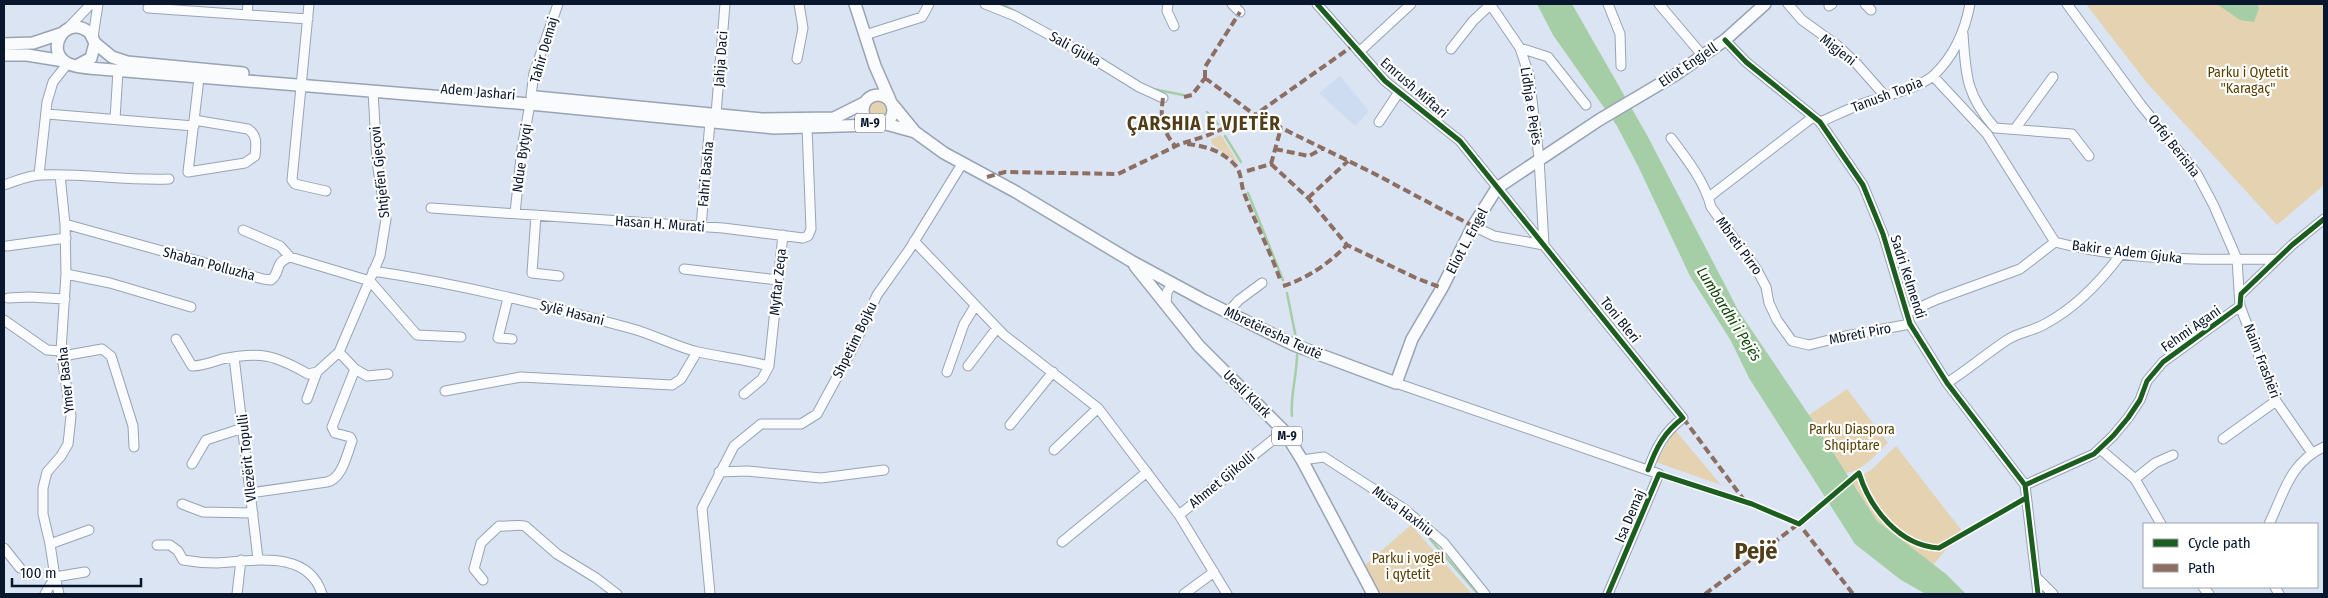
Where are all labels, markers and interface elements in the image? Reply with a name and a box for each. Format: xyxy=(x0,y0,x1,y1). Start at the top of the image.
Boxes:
street label: Tahir Demaj xyxy=(526,15,562,85)
street label: Sali Gjuka xyxy=(1046,28,1104,70)
street label: Jahja Daci xyxy=(711,30,731,88)
street label: Migjeni xyxy=(1816,31,1860,69)
street label: Eliot Engjell xyxy=(1655,39,1721,91)
street label: Emrush Miftari xyxy=(1377,54,1451,122)
park label: Parku i Qytetit "Karagaç" xyxy=(2207,64,2289,97)
street label: Lidhja e Pejës xyxy=(1516,66,1546,146)
street label: Tanush Topia xyxy=(1849,74,1925,116)
street label: Adem Jashari xyxy=(440,80,516,104)
district label: ÇARSHIA E VJETËR xyxy=(1127,111,1281,136)
street label: Orfej Berisha xyxy=(2144,111,2204,181)
road number: M-9 xyxy=(855,114,885,132)
street label: Ndue Bytyqi xyxy=(509,123,535,193)
street label: Shtjefën Gjeçovi xyxy=(367,125,393,219)
street label: Fahri Basha xyxy=(695,140,717,208)
street label: Eliot L. Engel xyxy=(1443,205,1492,277)
street label: Hasan H. Murati xyxy=(614,212,706,236)
street label: Mbreti Pirro xyxy=(1712,214,1766,278)
street label: Sadri Kelmendi xyxy=(1886,233,1930,321)
street label: Bakir e Adem Gjuka xyxy=(2071,237,2183,267)
street label: Shaban Polluzha xyxy=(161,244,257,285)
street label: Myftar Zeqa xyxy=(766,247,790,316)
water label: Lumbardhi i Pejës xyxy=(1693,263,1766,365)
street label: Toni Bleri xyxy=(1596,294,1644,346)
street label: Sylë Hasani xyxy=(538,297,606,329)
street label: Shpetim Bojku xyxy=(829,299,881,381)
street label: Fehmi Agani xyxy=(2158,302,2224,356)
street label: Mbretëresha Teutë xyxy=(1221,303,1325,363)
street label: Mbreti Piro xyxy=(1827,320,1893,348)
street label: Naim Frashëri xyxy=(2240,321,2284,401)
street label: Ymer Basha xyxy=(54,346,78,414)
street label: Uesli Klark xyxy=(1219,366,1275,422)
street label: Vllezërit Topulli xyxy=(234,413,260,503)
park label: Parku Diaspora Shqiptare xyxy=(1809,421,1895,454)
road number: M-9 xyxy=(1272,426,1302,446)
street label: Ahmet Gjikolli xyxy=(1186,448,1258,512)
street label: Musa Haxhiu xyxy=(1369,482,1437,540)
street label: Isa Demaj xyxy=(1611,487,1649,545)
legend xyxy=(2143,523,2318,588)
text: Cycle path xyxy=(2188,534,2251,552)
district label: Pejë xyxy=(1735,537,1777,565)
park label: Parku i vogël i qytetit xyxy=(1372,550,1445,583)
scale bar xyxy=(12,556,141,588)
text: Path xyxy=(2188,559,2215,577)
text: 100 m xyxy=(20,564,57,582)

